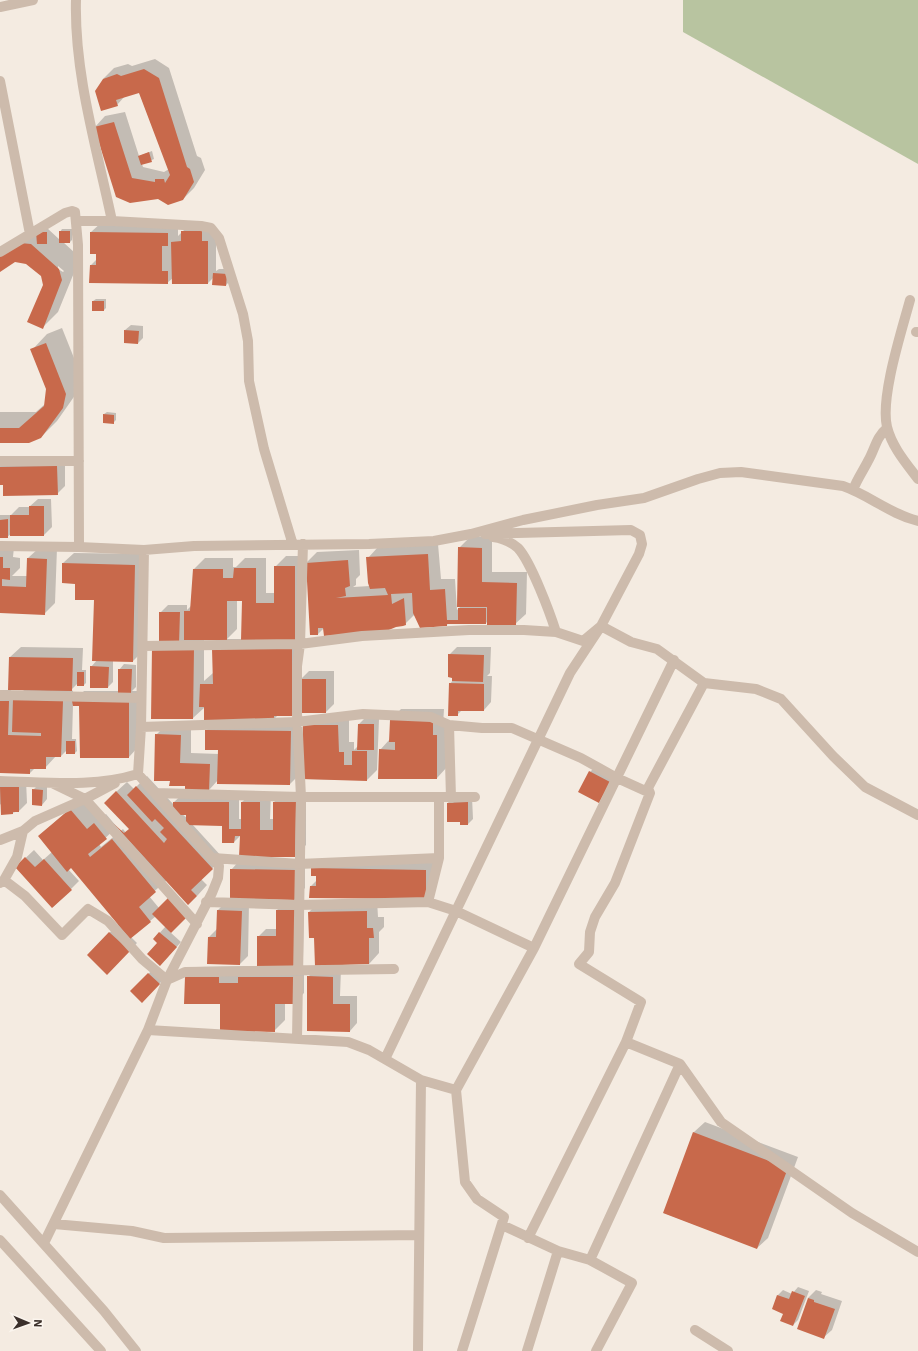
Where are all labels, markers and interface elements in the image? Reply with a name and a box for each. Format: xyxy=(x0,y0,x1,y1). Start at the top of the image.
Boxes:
north arrow xyxy=(8,1303,48,1343)
text: N xyxy=(31,1319,45,1328)

